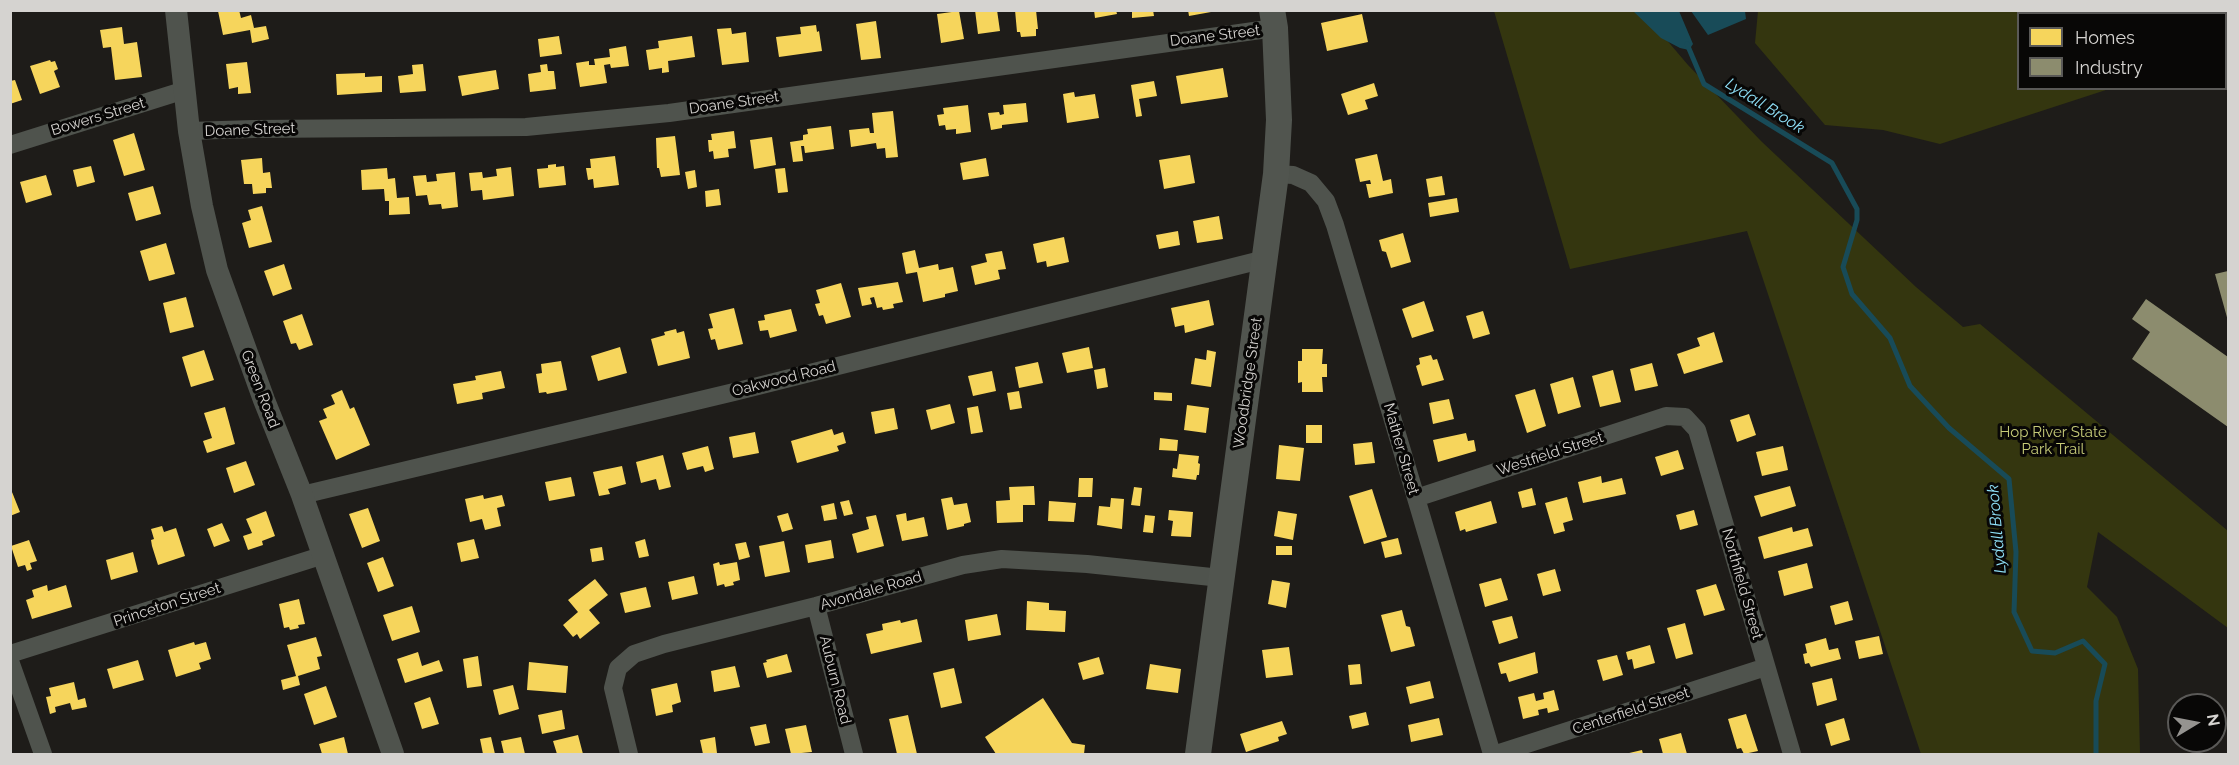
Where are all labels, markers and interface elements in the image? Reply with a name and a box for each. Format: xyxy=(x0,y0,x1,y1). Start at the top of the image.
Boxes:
legend xyxy=(2017,12,2227,90)
street label: Doane Street xyxy=(1169,22,1261,50)
text: Homes xyxy=(2075,27,2135,48)
text: Industry xyxy=(2075,57,2143,78)
water label: Lydall Brook xyxy=(1722,74,1808,138)
street label: Doane Street xyxy=(688,88,780,118)
street label: Bowers Street xyxy=(49,94,147,140)
street label: Doane Street xyxy=(204,119,296,141)
street label: Woodbridge Street xyxy=(1230,316,1266,450)
street label: Green Road xyxy=(237,348,283,430)
street label: Oakwood Road xyxy=(730,357,838,401)
street label: Mather Street xyxy=(1379,401,1423,497)
park label: Hop River State Park Trail xyxy=(1999,423,2107,458)
street label: Westfield Street xyxy=(1494,428,1606,480)
water label: Lydall Brook xyxy=(1984,484,2010,574)
street label: Northfield Street xyxy=(1718,526,1766,642)
street label: Avondale Road xyxy=(818,568,924,614)
street label: Princeton Street xyxy=(111,579,223,631)
street label: Auburn Road xyxy=(815,634,855,726)
street label: Centerfield Street xyxy=(1570,684,1692,738)
north arrow xyxy=(2167,693,2227,753)
text: N xyxy=(2203,712,2224,728)

